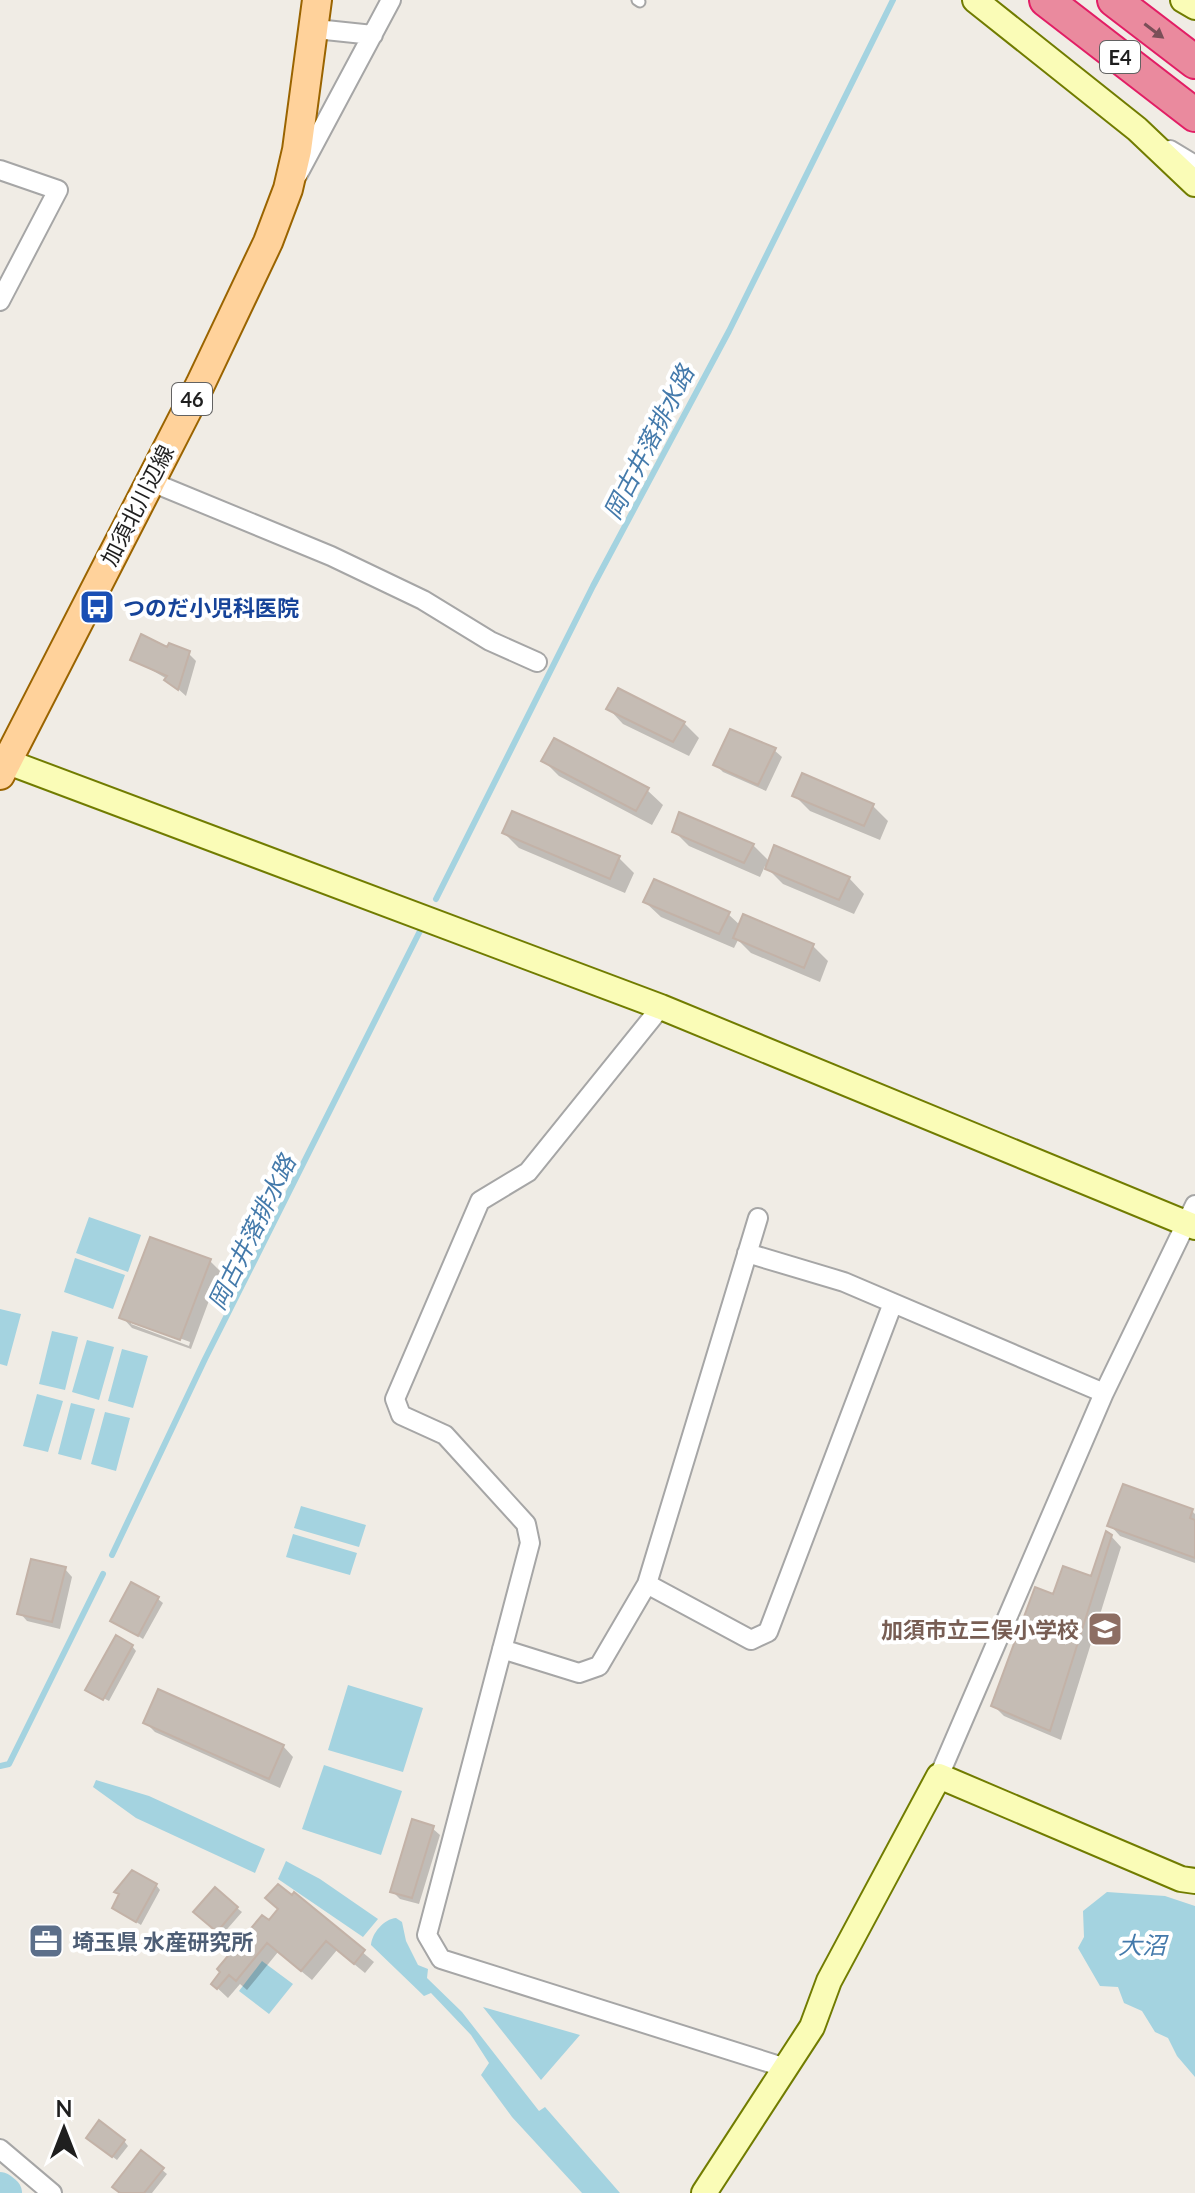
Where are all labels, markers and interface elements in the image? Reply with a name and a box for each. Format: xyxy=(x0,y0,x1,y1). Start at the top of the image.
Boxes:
one-way arrow xyxy=(1144,22,1165,38)
road number: E4 xyxy=(1100,41,1140,73)
water label: 岡古井落排水路 xyxy=(597,359,700,523)
road number: 46 xyxy=(172,383,212,415)
street label: 加須北川辺線 xyxy=(95,440,179,570)
bus stop icon: つのだ小児科医院 xyxy=(78,588,116,626)
place label: つのだ小児科医院 xyxy=(123,594,299,621)
water label: 岡古井落排水路 xyxy=(201,1148,302,1314)
school or university icon: 加須市立三俣小学校 xyxy=(1086,1610,1124,1648)
place label: 加須市立三俣小学校 xyxy=(881,1616,1079,1643)
office icon: 埼玉県 水産研究所 xyxy=(27,1922,65,1960)
place label: 埼玉県 水産研究所 xyxy=(72,1928,253,1955)
water label: 大沼 xyxy=(1118,1930,1169,1959)
north arrow xyxy=(24,2089,104,2169)
text: N xyxy=(56,2095,72,2122)

